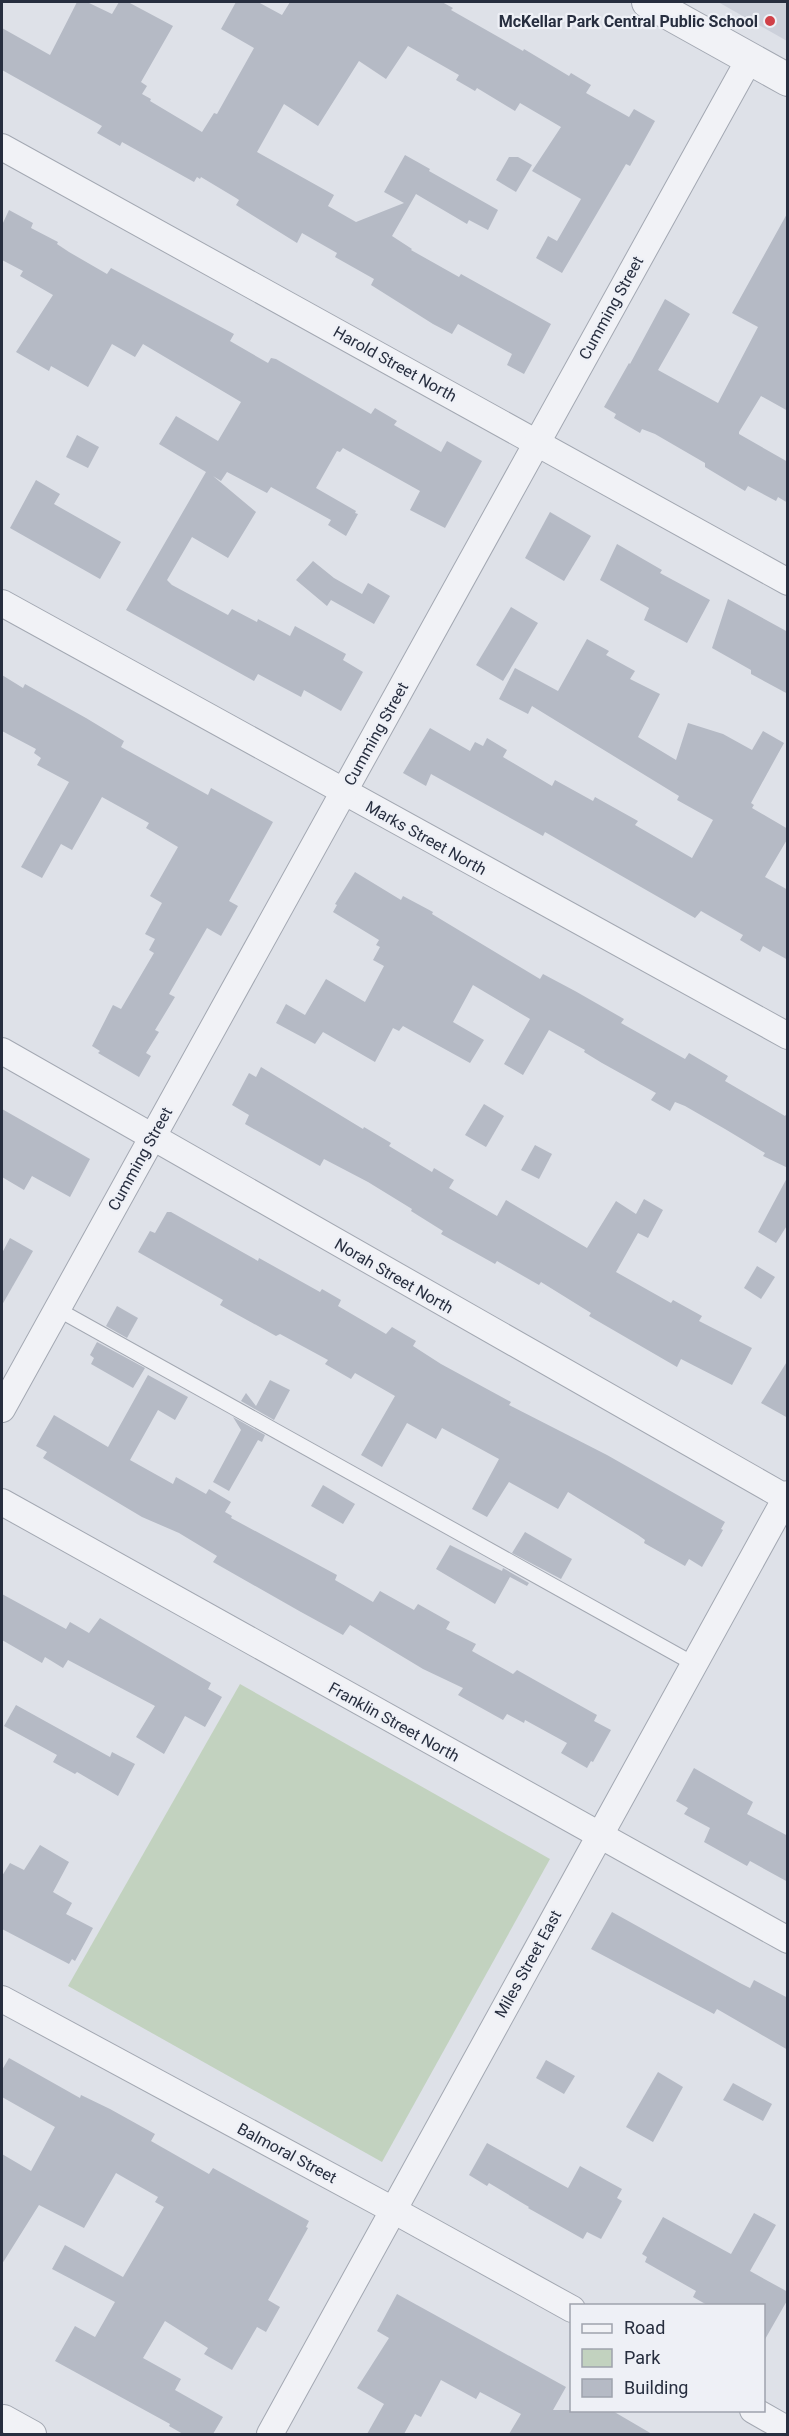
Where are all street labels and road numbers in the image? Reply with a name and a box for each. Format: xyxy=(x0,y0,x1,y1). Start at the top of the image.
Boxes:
street label: Cumming Street xyxy=(575,253,647,363)
street label: Harold Street North xyxy=(330,322,460,406)
street label: Cumming Street xyxy=(340,679,412,789)
street label: Marks Street North xyxy=(362,797,490,879)
street label: Cumming Street xyxy=(104,1104,176,1214)
street label: Norah Street North xyxy=(331,1234,457,1318)
street label: Franklin Street North xyxy=(325,1678,463,1766)
street label: Miles Street East xyxy=(491,1907,565,2021)
street label: Balmoral Street xyxy=(234,2119,340,2187)

